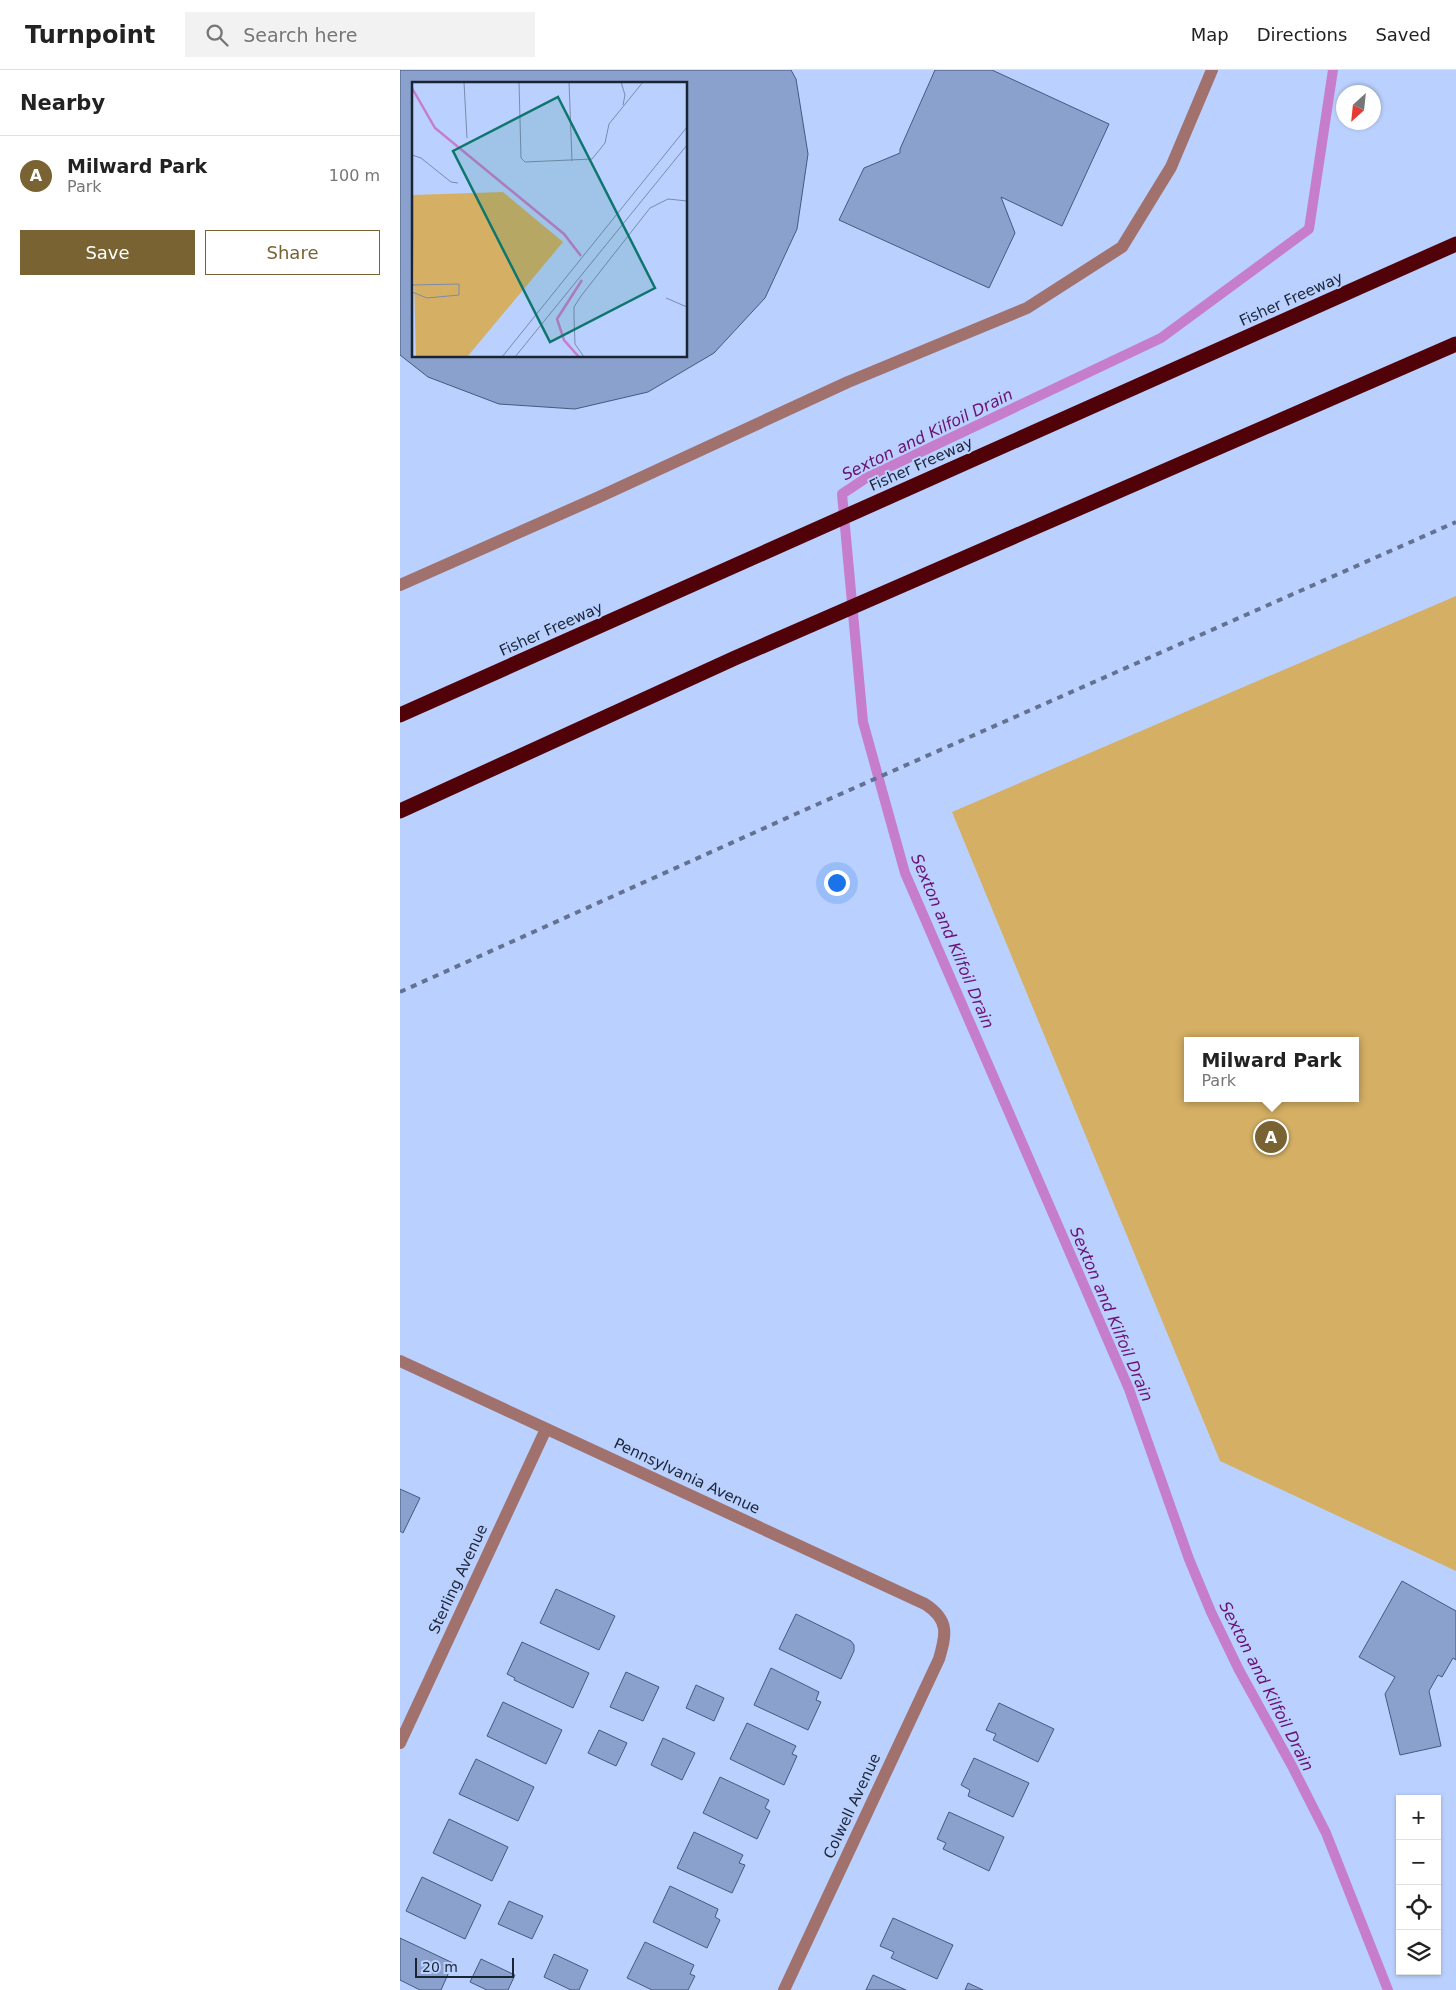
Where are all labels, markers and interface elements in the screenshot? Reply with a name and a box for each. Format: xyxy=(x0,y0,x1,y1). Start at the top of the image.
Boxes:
search box xyxy=(185,12,535,57)
text: Turnpoint xyxy=(25,21,155,49)
icon: search xyxy=(203,21,231,49)
text: Search here xyxy=(243,24,357,46)
text: Map xyxy=(1191,24,1229,45)
text: Directions xyxy=(1257,24,1347,45)
text: Saved xyxy=(1375,24,1431,45)
inset map xyxy=(412,82,688,358)
north arrow xyxy=(1336,85,1381,130)
text: Nearby xyxy=(20,91,105,115)
text: Milward Park xyxy=(67,155,207,177)
text: A xyxy=(30,166,42,185)
text: 100 m xyxy=(329,166,380,185)
text: Park xyxy=(67,177,102,196)
button: Save xyxy=(20,230,195,275)
button: Share xyxy=(205,230,380,275)
street label: Fisher Freeway xyxy=(1236,268,1346,330)
water label: Sexton and Kilfoil Drain xyxy=(839,385,1016,484)
street label: Fisher Freeway xyxy=(866,433,976,495)
street label: Fisher Freeway xyxy=(496,598,606,660)
water label: Sexton and Kilfoil Drain xyxy=(907,851,998,1031)
your location xyxy=(824,870,850,896)
popup xyxy=(1184,1037,1359,1102)
text: Milward Park xyxy=(1201,1049,1342,1071)
text: Park xyxy=(1201,1071,1236,1090)
pin: A xyxy=(1255,1118,1287,1156)
water label: Sexton and Kilfoil Drain xyxy=(1066,1224,1157,1404)
street label: Pennsylvania Avenue xyxy=(611,1434,763,1518)
street label: Sterling Avenue xyxy=(425,1521,491,1637)
water label: Sexton and Kilfoil Drain xyxy=(1215,1598,1318,1774)
street label: Colwell Avenue xyxy=(820,1750,884,1862)
map controls xyxy=(1396,1795,1441,1975)
button: + xyxy=(1396,1795,1441,1840)
button: − xyxy=(1396,1840,1441,1885)
button: locate xyxy=(1396,1885,1441,1930)
button: layers xyxy=(1396,1930,1441,1975)
scale bar xyxy=(415,1955,514,1978)
text: 20 m xyxy=(422,1959,458,1975)

